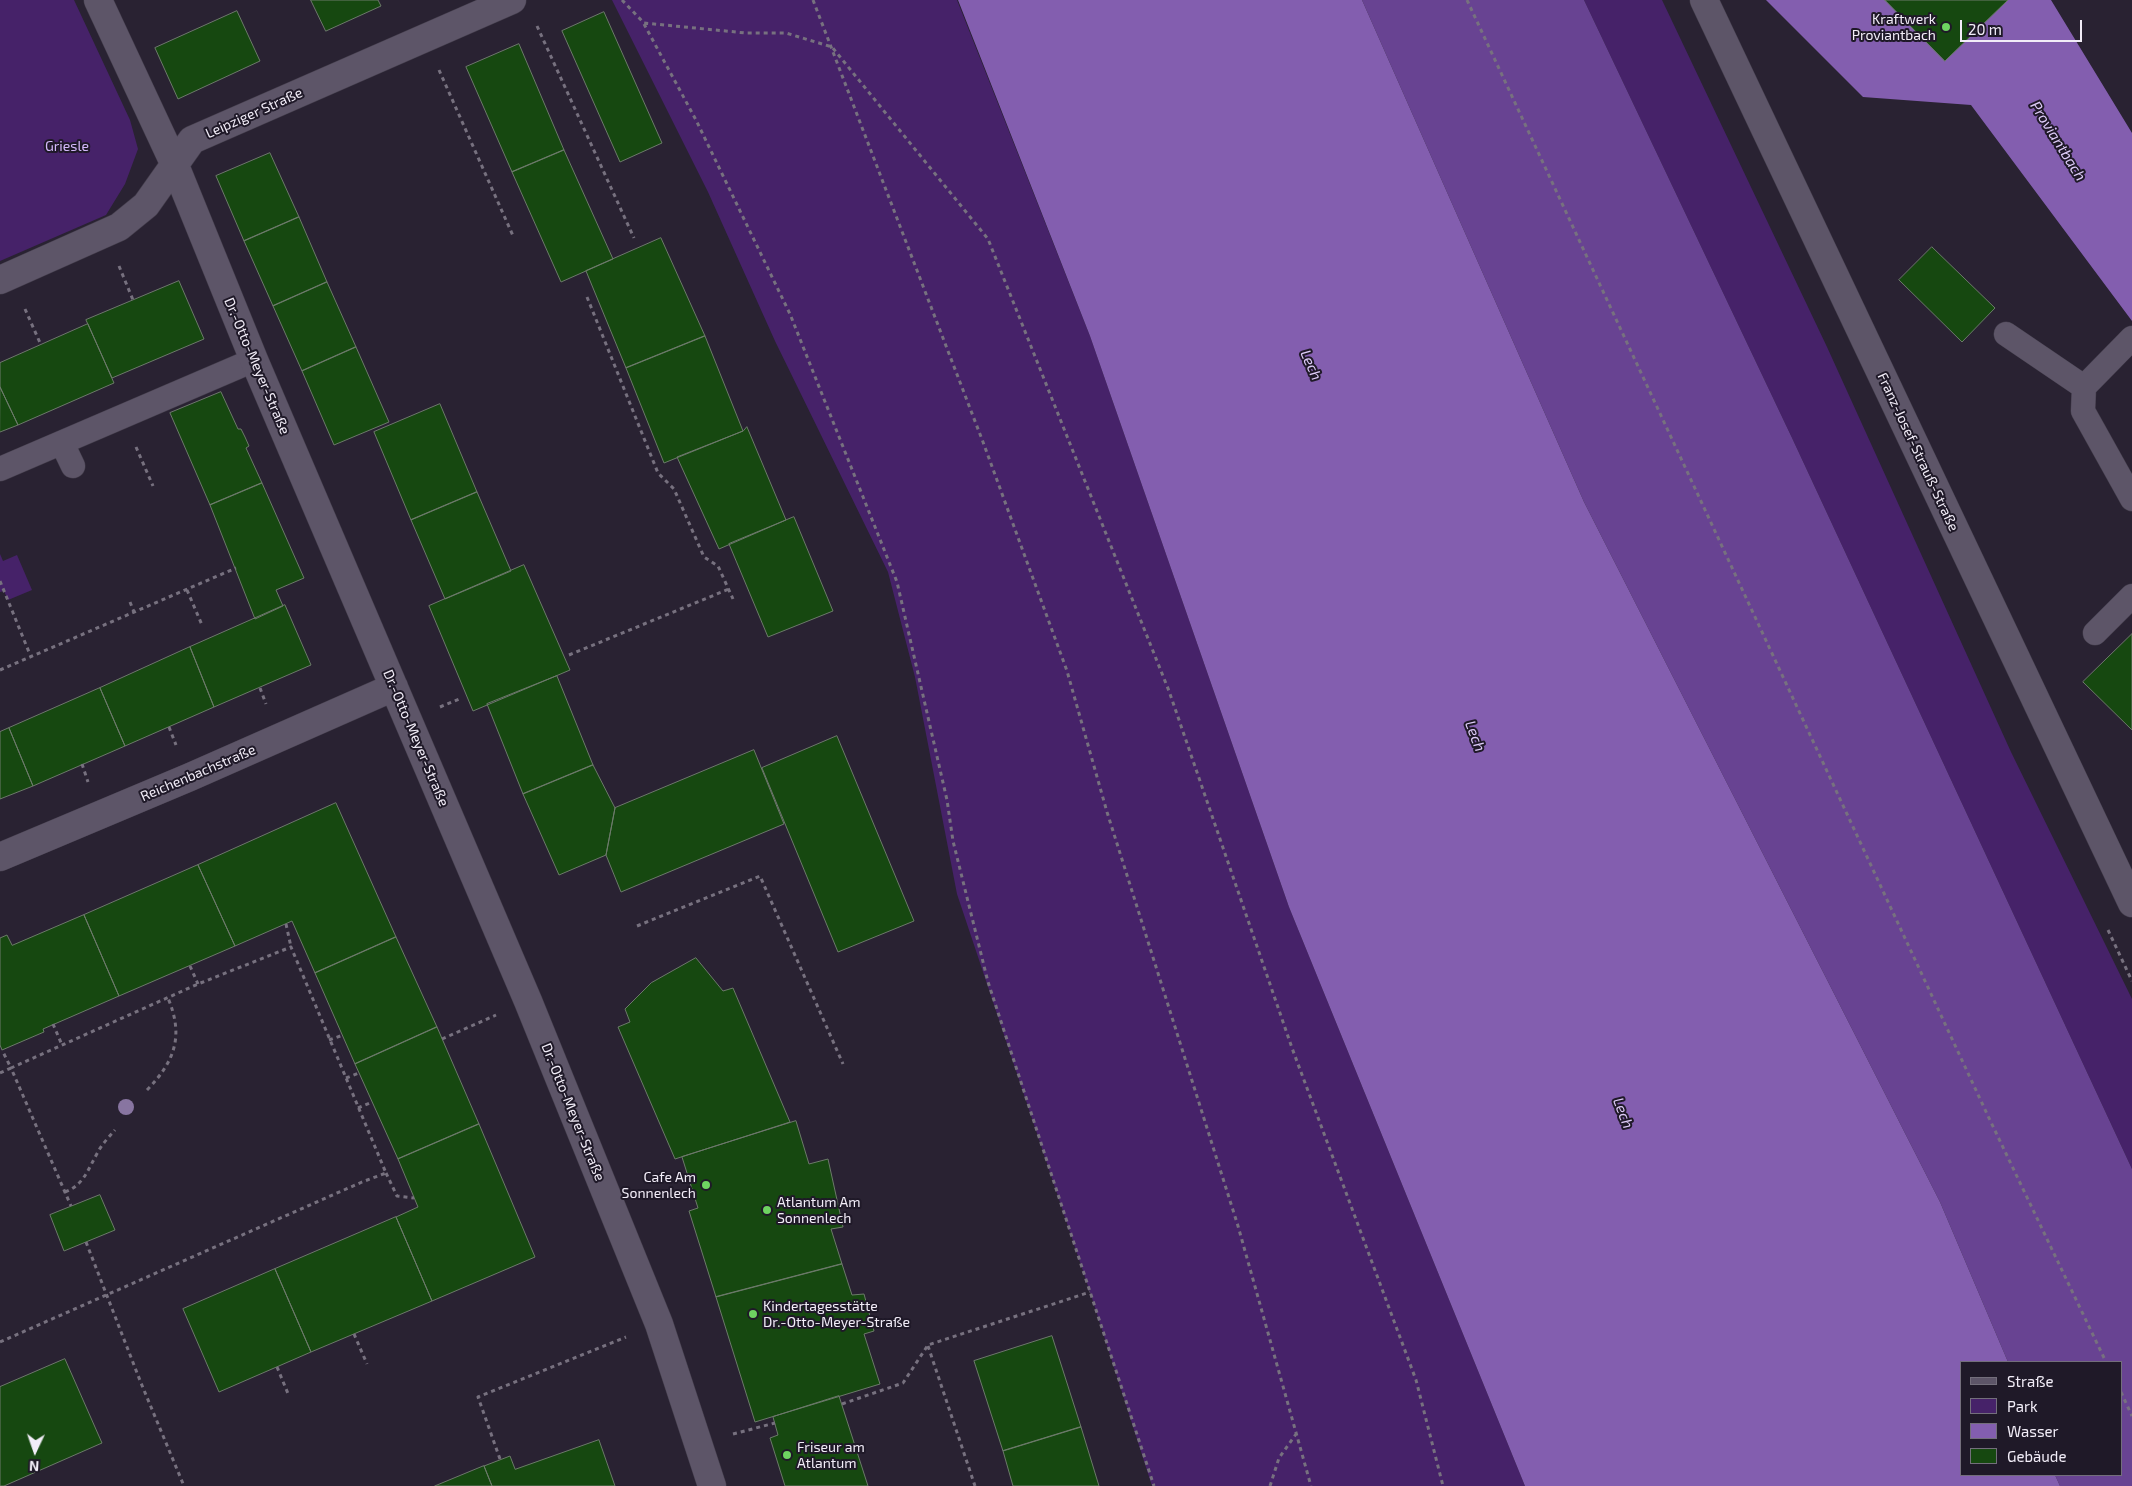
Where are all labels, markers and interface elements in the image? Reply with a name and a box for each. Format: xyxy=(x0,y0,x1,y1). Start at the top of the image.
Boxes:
scale bar xyxy=(1962,10,2084,42)
place label: Kraftwerk Proviantbach xyxy=(1852,11,1936,44)
text: 20 m xyxy=(1968,20,2002,38)
marker: Kraftwerk Proviantbach xyxy=(1940,21,1952,33)
street label: Leipziger Straße xyxy=(203,84,305,142)
water label: Proviantbach xyxy=(2026,98,2090,184)
park label: Griesle xyxy=(45,138,89,154)
street label: Dr.-Otto-Meyer-Straße xyxy=(221,295,293,437)
water label: Lech xyxy=(1296,347,1326,383)
street label: Franz-Josef-Strauß-Straße xyxy=(1874,370,1962,534)
street label: Dr.-Otto-Meyer-Straße xyxy=(380,667,452,809)
water label: Lech xyxy=(1461,718,1489,754)
street label: Reichenbachstraße xyxy=(138,741,258,805)
street label: Dr.-Otto-Meyer-Straße xyxy=(538,1041,608,1183)
water label: Lech xyxy=(1609,1095,1637,1131)
place label: Cafe Am Sonnenlech xyxy=(622,1169,696,1202)
marker: Cafe Am Sonnenlech xyxy=(700,1179,712,1191)
place label: Atlantum Am Sonnenlech xyxy=(777,1194,861,1226)
marker: Atlantum Am Sonnenlech xyxy=(761,1204,773,1216)
place label: Kindertagesstätte Dr.-Otto-Meyer-Straße xyxy=(763,1298,910,1330)
marker: Kindertagesstätte Dr.-Otto-Meyer-Straße xyxy=(747,1308,759,1320)
legend xyxy=(1960,1361,2122,1476)
text: Straße xyxy=(2007,1372,2053,1390)
text: Park xyxy=(2007,1397,2038,1415)
text: Wasser xyxy=(2007,1422,2059,1440)
north arrow xyxy=(10,1426,60,1476)
place label: Friseur am Atlantum xyxy=(797,1439,865,1471)
text: Gebäude xyxy=(2007,1447,2066,1465)
marker: Friseur am Atlantum xyxy=(781,1449,793,1461)
text: N xyxy=(29,1458,40,1475)

